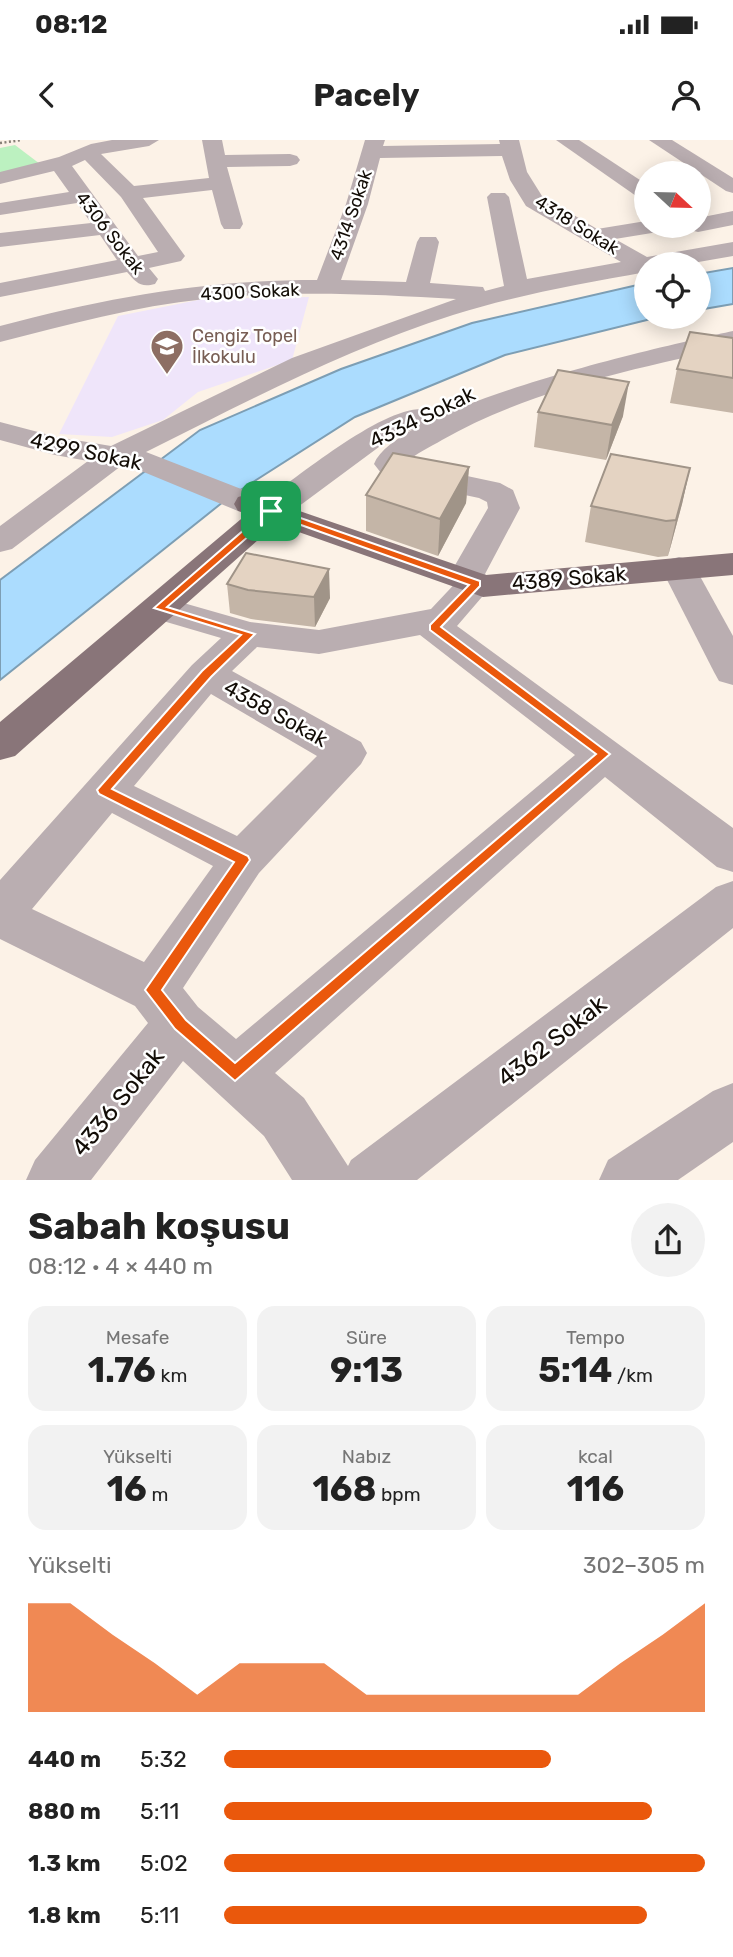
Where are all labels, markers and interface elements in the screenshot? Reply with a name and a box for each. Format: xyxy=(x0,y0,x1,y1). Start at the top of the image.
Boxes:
text: 08:12 xyxy=(35,9,108,40)
icon: back xyxy=(28,76,66,114)
text: Pacely xyxy=(313,76,420,114)
icon: person xyxy=(667,76,705,114)
north arrow xyxy=(634,161,710,238)
map controls xyxy=(634,161,711,329)
street label: 4314 Sokak xyxy=(325,166,377,263)
street label: 4306 Sokak xyxy=(71,187,149,279)
street label: 4318 Sokak xyxy=(531,190,624,260)
button: locate xyxy=(634,252,711,329)
street label: 4300 Sokak xyxy=(200,278,301,306)
place label: Cengiz Topel İlkokulu xyxy=(192,325,297,368)
school or university icon: Cengiz Topel İlkokulu xyxy=(148,327,186,376)
street label: 4334 Sokak xyxy=(365,381,479,453)
street label: 4299 Sokak xyxy=(28,427,144,475)
pin xyxy=(241,481,301,541)
icon: arrive xyxy=(252,492,290,530)
street label: 4389 Sokak xyxy=(511,561,627,595)
street label: 4358 Sokak xyxy=(220,674,332,752)
street label: 4362 Sokak xyxy=(492,989,612,1092)
street label: 4336 Sokak xyxy=(66,1042,170,1162)
text: Sabah koşusu xyxy=(28,1203,290,1249)
button: share xyxy=(631,1203,705,1277)
text: 08:12 · 4 × 440 m xyxy=(28,1252,213,1280)
text: Mesafe xyxy=(106,1326,169,1349)
text: Süre xyxy=(346,1326,387,1349)
text: Tempo xyxy=(566,1326,625,1349)
text: 1.76 xyxy=(88,1349,156,1391)
text: 9:13 xyxy=(330,1349,403,1391)
text: 5:14 xyxy=(538,1349,612,1391)
text: km xyxy=(156,1364,187,1387)
text: /km xyxy=(612,1364,653,1387)
text: Yükselti xyxy=(103,1445,172,1468)
text: Nabız xyxy=(342,1445,391,1468)
text: kcal xyxy=(578,1445,613,1468)
text: 16 xyxy=(107,1468,147,1510)
text: 168 xyxy=(312,1468,376,1510)
text: 116 xyxy=(567,1468,624,1510)
text: m xyxy=(147,1483,168,1506)
text: bpm xyxy=(376,1483,421,1506)
text: Yükselti xyxy=(28,1551,112,1579)
text: 302–305 m xyxy=(583,1551,705,1579)
text: 440 m xyxy=(28,1745,101,1773)
text: 5:32 xyxy=(140,1745,187,1773)
text: 880 m xyxy=(28,1797,101,1825)
text: 5:11 xyxy=(140,1797,179,1825)
text: 1.3 km xyxy=(28,1849,101,1877)
text: 5:02 xyxy=(140,1849,188,1877)
text: 1.8 km xyxy=(28,1901,101,1929)
text: 5:11 xyxy=(140,1901,179,1929)

